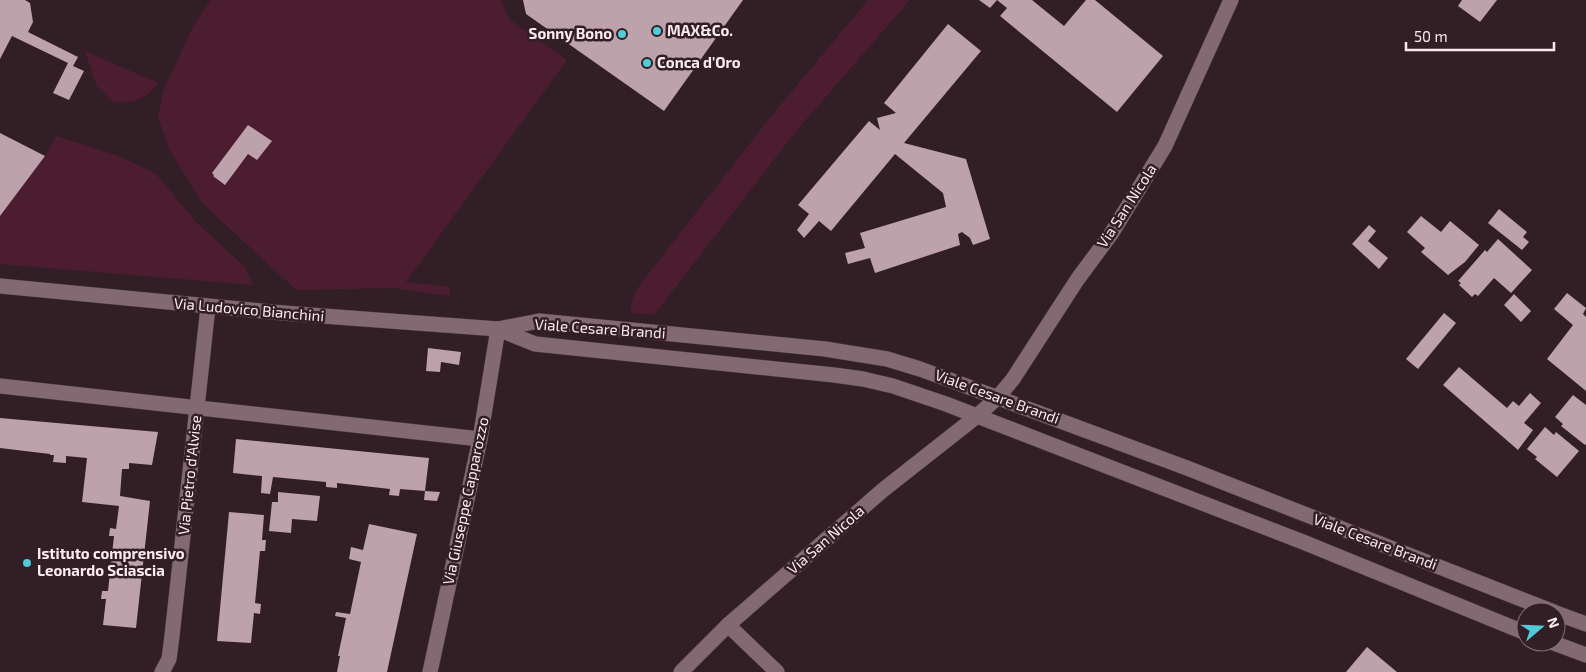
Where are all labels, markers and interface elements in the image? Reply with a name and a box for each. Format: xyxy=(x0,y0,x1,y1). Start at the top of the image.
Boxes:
scale bar xyxy=(1406,20,1554,52)
place label: MAX&Co. xyxy=(667,21,733,39)
place label: Sonny Bono xyxy=(529,24,612,43)
marker: MAX&Co. xyxy=(651,25,663,37)
text: 50 m xyxy=(1414,27,1448,45)
marker: Sonny Bono xyxy=(616,28,628,40)
place label: Conca d'Oro xyxy=(657,53,741,71)
marker: Conca d'Oro xyxy=(641,57,653,69)
street label: Via San Nicola xyxy=(1093,160,1160,251)
street label: Via Ludovico Bianchini xyxy=(173,293,325,325)
street label: Viale Cesare Brandi xyxy=(534,314,666,342)
street label: Viale Cesare Brandi xyxy=(933,365,1062,427)
street label: Via Pietro d'Alvise xyxy=(174,414,204,536)
street label: Via Giuseppe Capparozzo xyxy=(438,415,492,586)
street label: Via San Nicola xyxy=(783,501,867,577)
street label: Viale Cesare Brandi xyxy=(1311,509,1440,573)
place label: Istituto comprensivo Leonardo Sciascia xyxy=(37,544,185,579)
marker: Istituto comprensivo Leonardo Sciascia xyxy=(21,557,33,569)
north arrow xyxy=(1516,602,1566,652)
text: N xyxy=(1544,615,1563,630)

